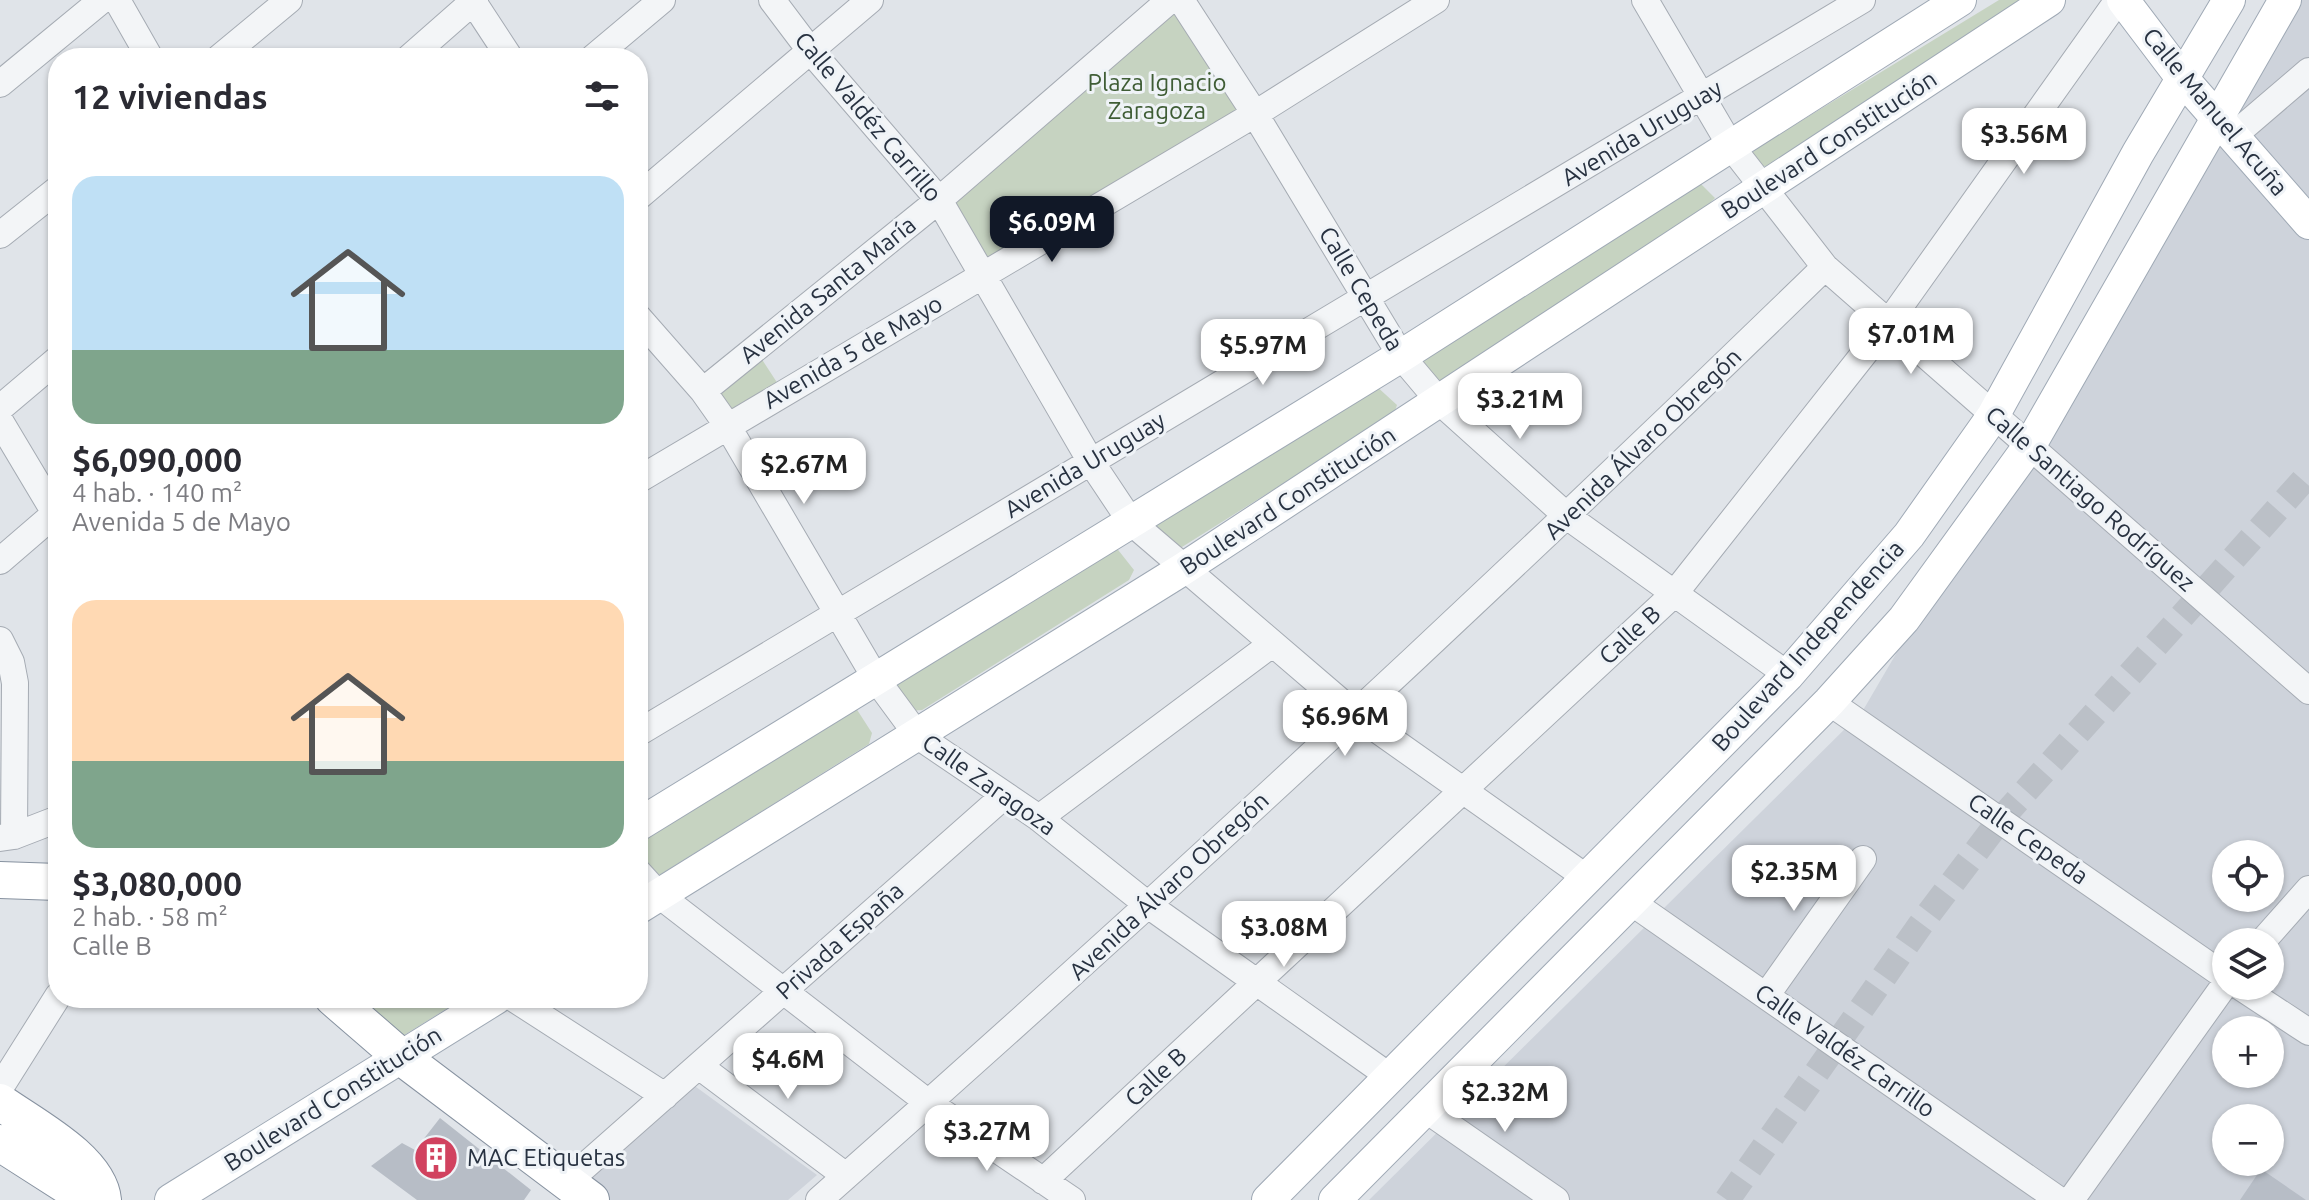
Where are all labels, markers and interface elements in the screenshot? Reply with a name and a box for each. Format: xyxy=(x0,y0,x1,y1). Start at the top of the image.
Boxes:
street label: Calle Manuel Acuña xyxy=(2137,22,2293,201)
street label: Calle Valdéz Carrillo xyxy=(789,26,947,207)
street label: Boulevard Constitución xyxy=(1716,65,1941,224)
park label: Plaza Ignacio Zaragoza xyxy=(1088,69,1226,124)
icon: filters xyxy=(580,74,624,118)
street label: Avenida Uruguay xyxy=(1557,74,1727,191)
text: 12 viviendas xyxy=(72,77,268,115)
pin: $3.56M xyxy=(1959,108,2089,176)
text: $3.56M xyxy=(1980,119,2068,148)
pin: $6.09M xyxy=(987,196,1117,264)
text: $6.09M xyxy=(1008,207,1096,236)
street label: Avenida Santa María xyxy=(735,211,921,369)
street label: Calle Cepeda xyxy=(1314,222,1409,356)
icon: home xyxy=(276,228,420,372)
street label: Avenida 5 de Mayo xyxy=(758,289,947,414)
pin: $7.01M xyxy=(1846,308,1976,376)
pin: $5.97M xyxy=(1198,319,1328,387)
text: $7.01M xyxy=(1867,319,1955,348)
text: $5.97M xyxy=(1219,330,1307,359)
street label: Avenida Álvaro Obregón xyxy=(1538,342,1746,545)
pin: $3.21M xyxy=(1455,373,1585,441)
text: $3.21M xyxy=(1476,384,1564,413)
street label: Calle Santiago Rodríguez xyxy=(1980,401,2200,597)
street label: Avenida Uruguay xyxy=(1000,406,1170,523)
street label: Boulevard Constitución xyxy=(1175,421,1400,580)
pin: $2.67M xyxy=(739,438,869,506)
text: $6,090,000 xyxy=(72,440,242,478)
text: $2.67M xyxy=(760,449,848,478)
text: 4 hab. · 140 m² xyxy=(72,478,242,507)
text: Avenida 5 de Mayo xyxy=(72,507,291,536)
street label: Boulevard Independencia xyxy=(1706,535,1909,756)
street label: Calle B xyxy=(1594,600,1666,670)
icon: home xyxy=(276,652,420,796)
pin: $6.96M xyxy=(1280,690,1410,758)
text: $6.96M xyxy=(1301,701,1389,730)
street label: Calle Zaragoza xyxy=(917,729,1061,841)
street label: Avenida Álvaro Obregón xyxy=(1063,785,1274,985)
street label: Calle Cepeda xyxy=(1963,787,2093,890)
map controls xyxy=(2212,840,2284,1176)
button: locate xyxy=(2212,840,2284,912)
pin: $2.35M xyxy=(1729,845,1859,913)
text: $2.35M xyxy=(1750,856,1838,885)
text: $3,080,000 xyxy=(72,864,242,902)
street label: Privada España xyxy=(771,877,909,1005)
pin: $3.08M xyxy=(1219,901,1349,969)
text: 2 hab. · 58 m² xyxy=(72,902,228,931)
text: $3.08M xyxy=(1240,912,1328,941)
button: layers xyxy=(2212,928,2284,1000)
text: Calle B xyxy=(72,931,152,960)
street label: Calle Valdéz Carrillo xyxy=(1750,978,1940,1123)
button: + xyxy=(2212,1016,2284,1088)
street label: Boulevard Constitución xyxy=(219,1021,446,1177)
pin: $4.6M xyxy=(732,1033,844,1101)
street label: Calle B xyxy=(1120,1042,1192,1112)
text: $4.6M xyxy=(751,1044,825,1073)
pin: $2.32M xyxy=(1440,1066,1570,1134)
text: $2.32M xyxy=(1461,1077,1549,1106)
button: − xyxy=(2212,1104,2284,1176)
pin: $3.27M xyxy=(922,1105,1052,1173)
text: $3.27M xyxy=(943,1116,1031,1145)
building icon: MAC Etiquetas xyxy=(412,1134,460,1182)
place label: MAC Etiquetas xyxy=(467,1144,625,1171)

